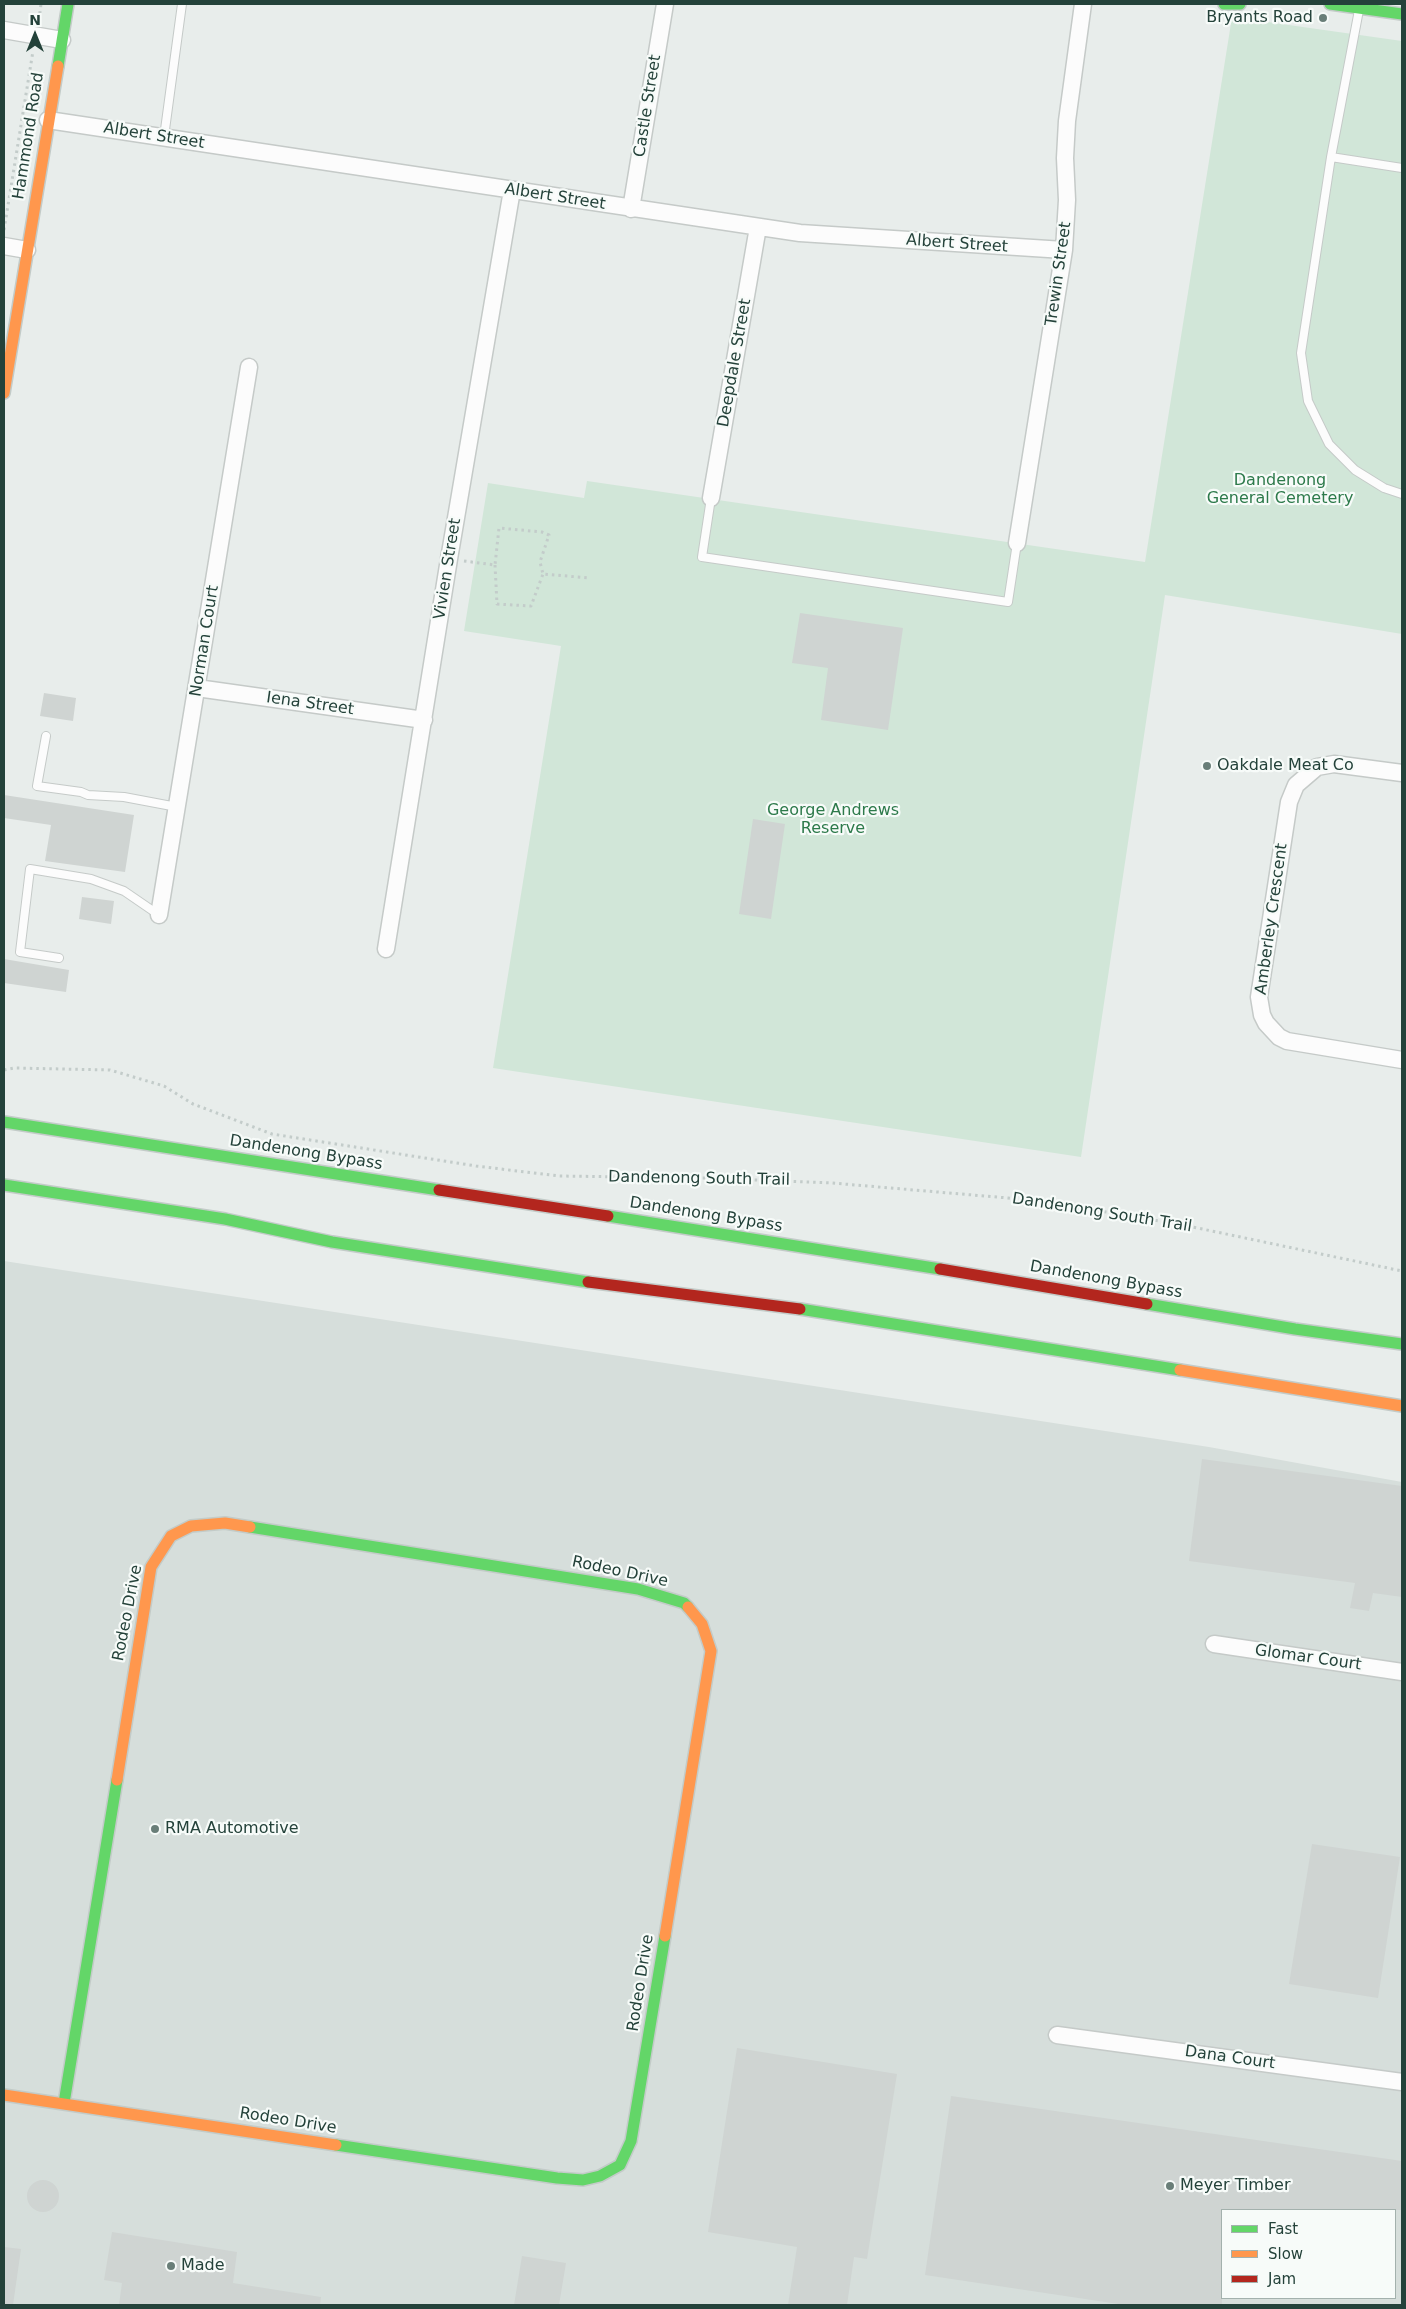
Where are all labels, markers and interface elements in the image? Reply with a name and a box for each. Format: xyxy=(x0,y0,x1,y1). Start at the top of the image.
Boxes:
place label: Bryants Road xyxy=(1206,8,1313,28)
north arrow xyxy=(10,10,60,60)
text: N xyxy=(29,12,41,28)
marker: Bryants Road xyxy=(1317,12,1329,24)
street label: Castle Street xyxy=(630,53,666,159)
street label: Hammond Road xyxy=(9,71,49,201)
street label: Albert Street xyxy=(102,119,206,153)
street label: Albert Street xyxy=(503,180,607,214)
street label: Trewin Street xyxy=(1042,221,1076,327)
street label: Albert Street xyxy=(905,231,1009,257)
street label: Deepdale Street xyxy=(714,297,756,429)
park label: Dandenong General Cemetery xyxy=(1207,471,1353,509)
street label: Vivien Street xyxy=(430,517,466,621)
street label: Norman Court xyxy=(187,584,223,698)
street label: Iena Street xyxy=(265,688,355,720)
place label: Oakdale Meat Co xyxy=(1217,756,1354,776)
marker: Oakdale Meat Co xyxy=(1201,760,1213,772)
park label: George Andrews Reserve xyxy=(767,801,899,839)
street label: Amberley Crescent xyxy=(1252,842,1292,996)
street label: Dandenong Bypass xyxy=(228,1131,384,1175)
street label: Dandenong South Trail xyxy=(608,1168,790,1190)
street label: Dandenong South Trail xyxy=(1011,1189,1193,1237)
street label: Dandenong Bypass xyxy=(628,1193,784,1237)
street label: Dandenong Bypass xyxy=(1028,1257,1184,1303)
street label: Rodeo Drive xyxy=(570,1552,670,1592)
street label: Rodeo Drive xyxy=(109,1563,147,1663)
street label: Glomar Court xyxy=(1253,1641,1363,1675)
place label: RMA Automotive xyxy=(165,1819,299,1839)
marker: RMA Automotive xyxy=(149,1823,161,1835)
street label: Rodeo Drive xyxy=(624,1933,658,2033)
street label: Dana Court xyxy=(1184,2042,1276,2074)
street label: Rodeo Drive xyxy=(238,2104,338,2138)
place label: Meyer Timber xyxy=(1180,2176,1291,2196)
marker: Meyer Timber xyxy=(1164,2180,1176,2192)
legend xyxy=(1221,2209,1396,2299)
text: Fast xyxy=(1268,2220,1298,2238)
text: Slow xyxy=(1268,2245,1303,2263)
place label: Made xyxy=(181,2256,225,2276)
marker: Made xyxy=(165,2260,177,2272)
text: Jam xyxy=(1268,2270,1296,2288)

